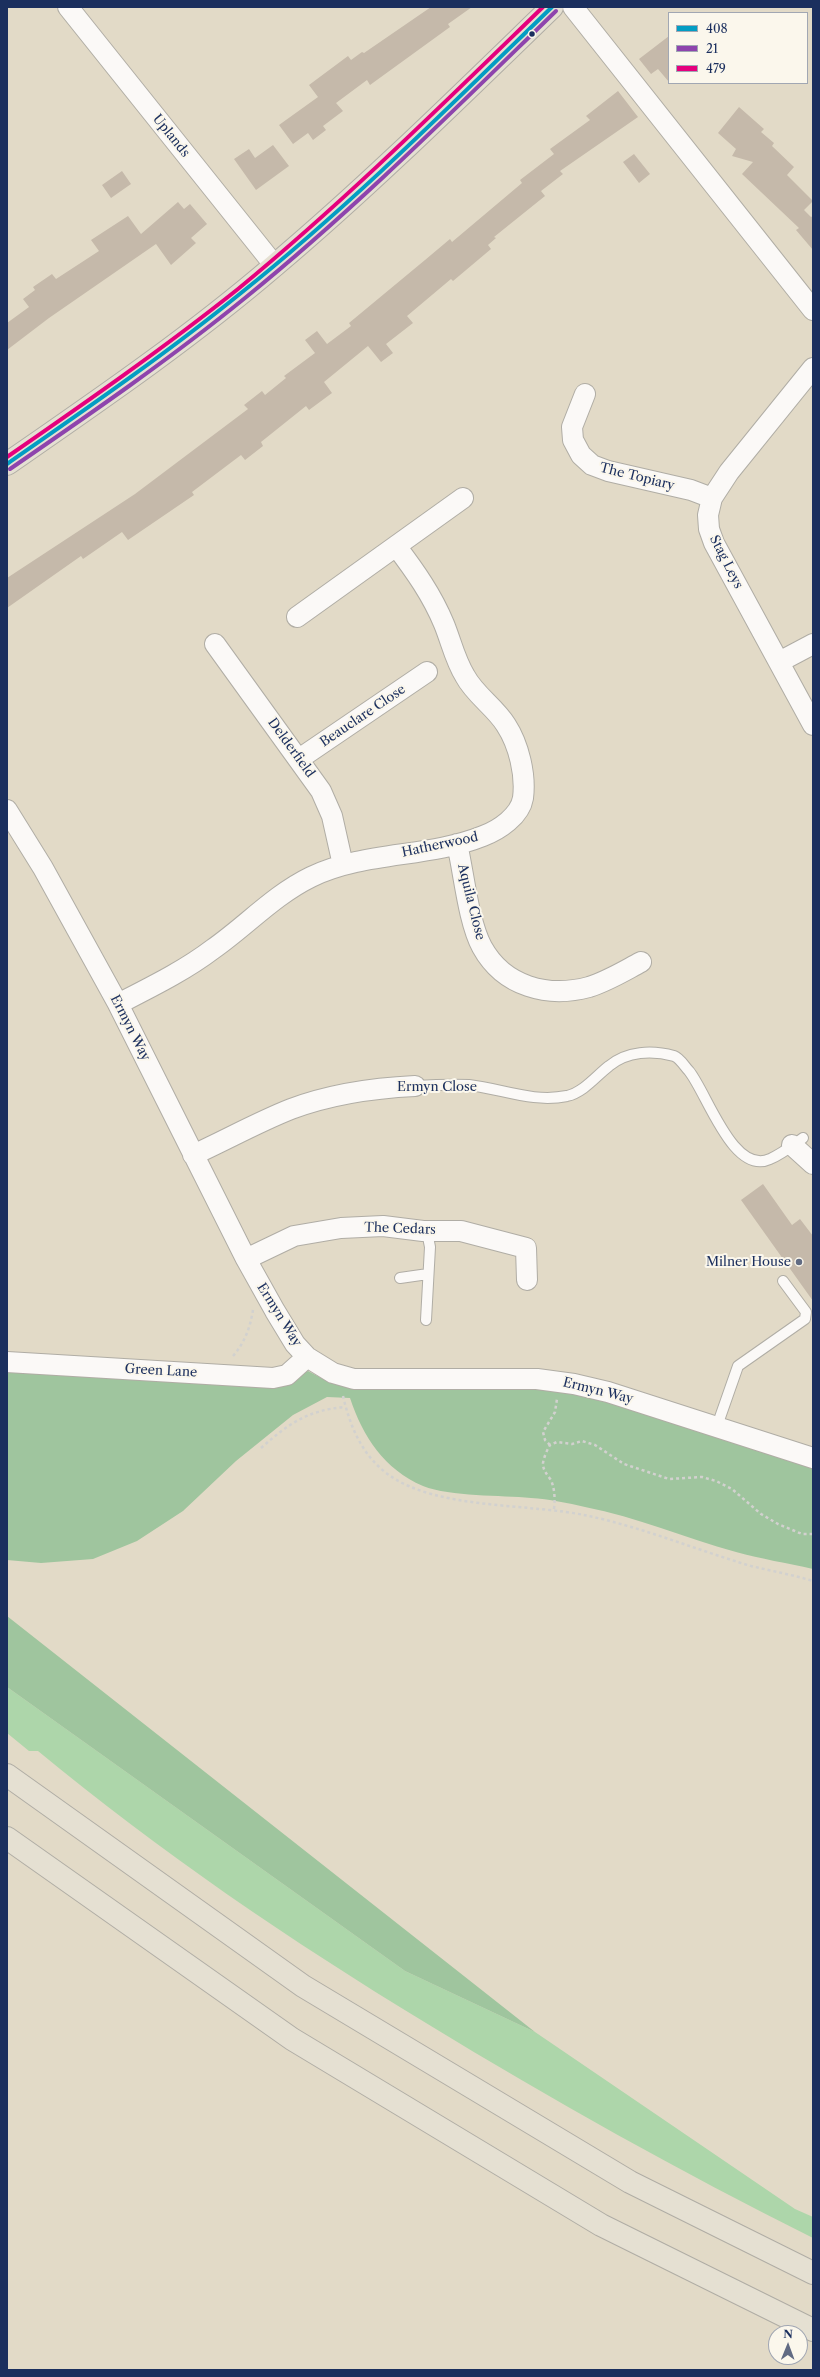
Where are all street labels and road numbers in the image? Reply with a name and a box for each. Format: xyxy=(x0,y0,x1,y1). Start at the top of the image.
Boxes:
street label: Uplands xyxy=(149,112,193,160)
street label: The Topiary xyxy=(598,460,676,494)
street label: Stag Leys xyxy=(706,533,746,591)
street label: Beauclare Close xyxy=(317,682,409,750)
street label: Delderfield xyxy=(264,715,318,781)
street label: Hatherwood xyxy=(400,829,480,861)
street label: Aquila Close xyxy=(454,862,488,942)
street label: Ermyn Way xyxy=(107,992,153,1064)
street label: Ermyn Close xyxy=(397,1079,477,1095)
street label: The Cedars xyxy=(364,1220,436,1238)
street label: Ermyn Way xyxy=(253,1280,305,1350)
street label: Green Lane xyxy=(124,1361,198,1381)
street label: Ermyn Way xyxy=(561,1375,635,1407)

